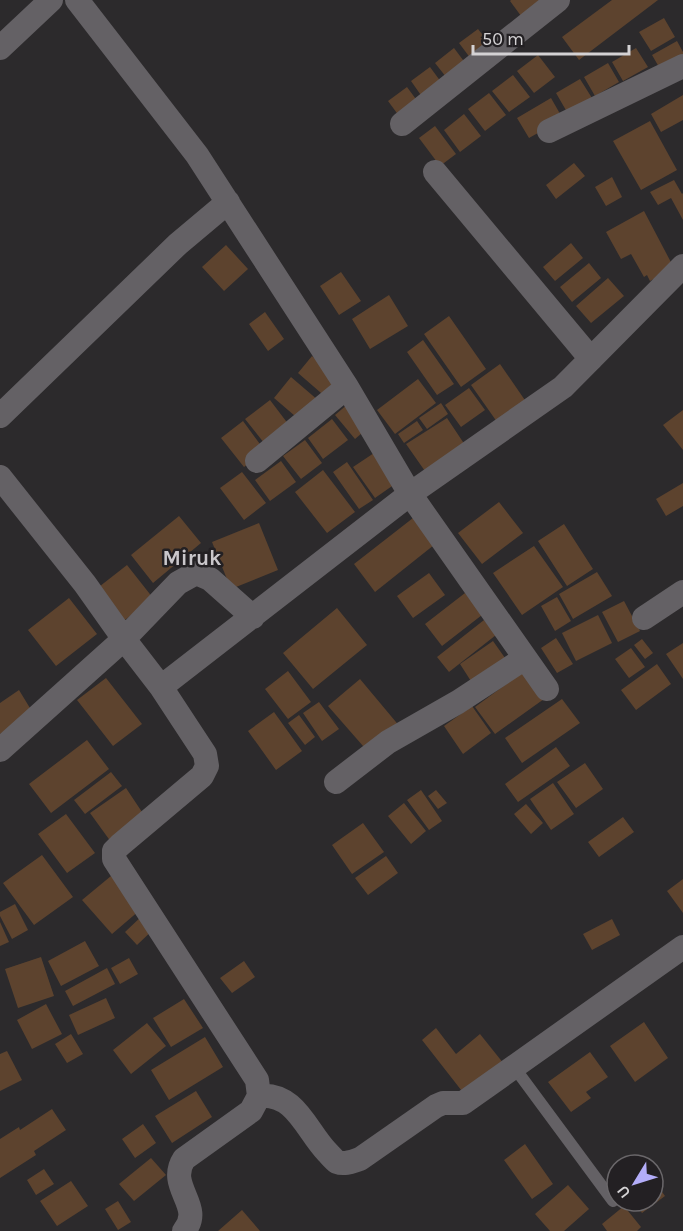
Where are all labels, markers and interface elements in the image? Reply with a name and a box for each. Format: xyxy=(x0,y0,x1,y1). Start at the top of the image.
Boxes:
scale bar xyxy=(473,18,629,56)
text: 50 m xyxy=(482,28,524,50)
district label: Miruk xyxy=(162,546,222,570)
north arrow xyxy=(605,1153,665,1213)
text: U xyxy=(613,1182,634,1202)

